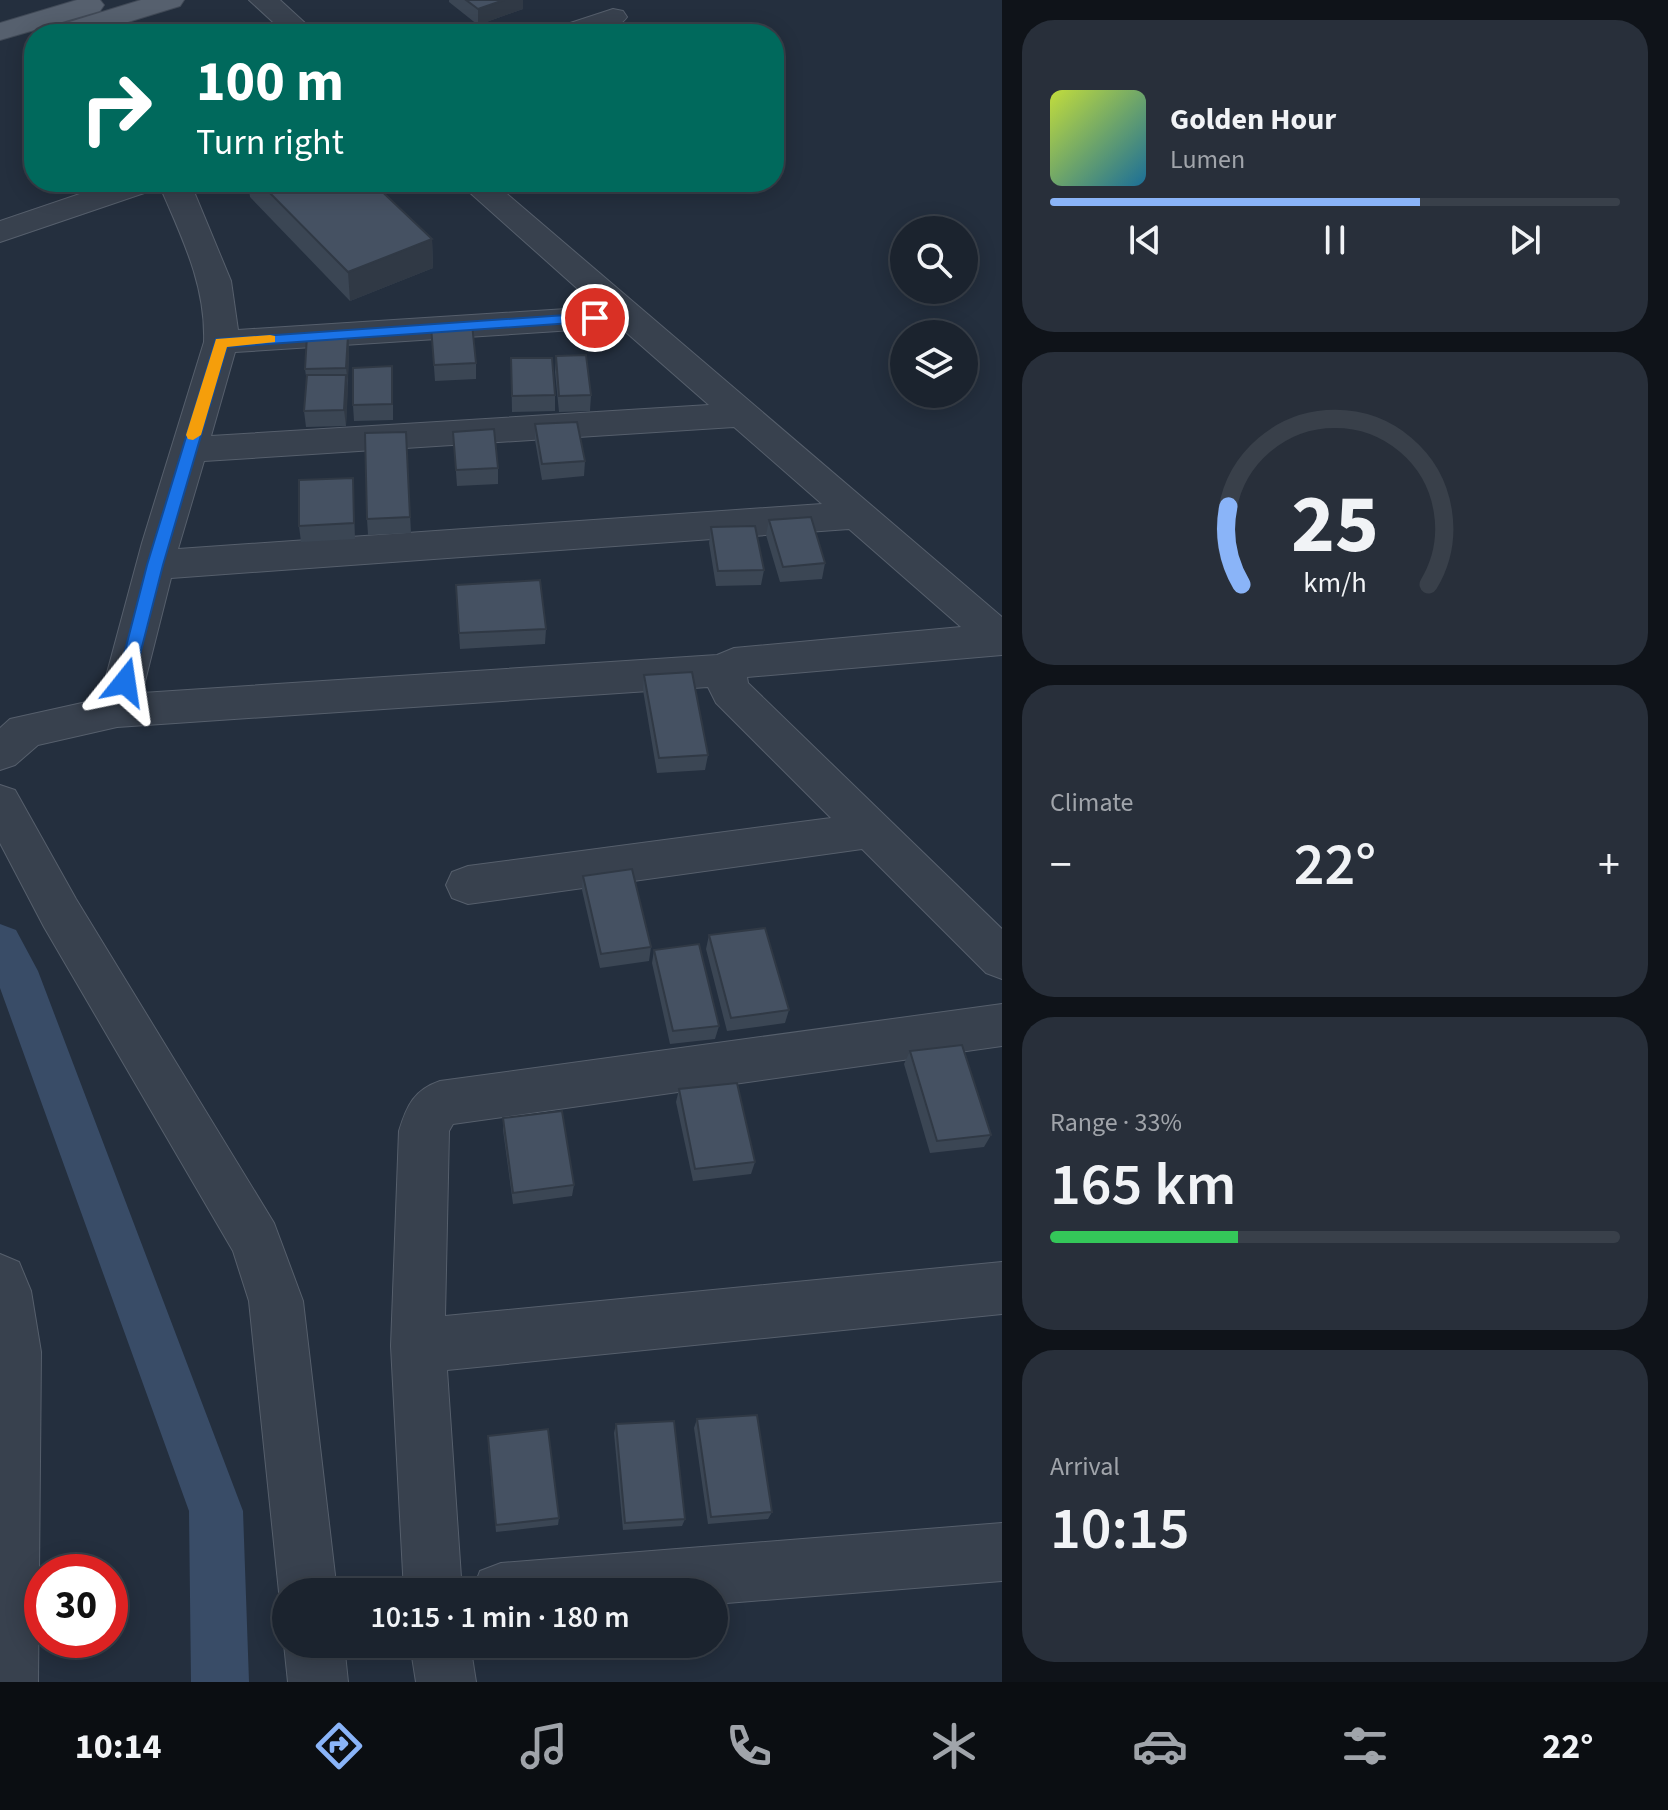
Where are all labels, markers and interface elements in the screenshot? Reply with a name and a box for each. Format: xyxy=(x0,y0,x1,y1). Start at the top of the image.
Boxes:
text: 100 m xyxy=(196,43,344,122)
icon: right xyxy=(64,56,168,160)
text: Golden Hour xyxy=(1170,98,1336,141)
text: Turn right xyxy=(196,117,344,168)
text: Lumen xyxy=(1170,141,1245,178)
map controls xyxy=(890,216,978,408)
button: search xyxy=(890,216,978,304)
icon: previous xyxy=(1123,218,1167,262)
icon: pause xyxy=(1313,218,1357,262)
icon: next xyxy=(1503,218,1547,262)
pin xyxy=(561,284,629,352)
icon: arrive xyxy=(573,296,617,340)
button: layers xyxy=(890,320,978,408)
text: 25 xyxy=(1291,465,1379,583)
text: km/h xyxy=(1303,563,1367,603)
position arrow xyxy=(83,640,167,724)
text: Climate xyxy=(1050,784,1134,821)
text: 22° xyxy=(1294,823,1376,908)
text: − xyxy=(1050,834,1072,897)
text: + xyxy=(1598,834,1620,897)
text: Range · 33% xyxy=(1050,1104,1182,1141)
text: 165 km xyxy=(1050,1143,1236,1228)
text: Arrival xyxy=(1050,1448,1120,1485)
text: 10:15 xyxy=(1050,1487,1190,1572)
speed limit sign: 30 xyxy=(24,1554,128,1658)
text: 10:15 · 1 min · 180 m xyxy=(370,1596,630,1639)
icon: directions xyxy=(311,1718,367,1774)
icon: music xyxy=(516,1718,572,1774)
icon: phone xyxy=(721,1718,777,1774)
icon: climate xyxy=(926,1718,982,1774)
icon: car xyxy=(1132,1718,1188,1774)
icon: filters xyxy=(1337,1718,1393,1774)
text: 10:14 xyxy=(75,1721,161,1772)
text: 22° xyxy=(1542,1721,1593,1772)

